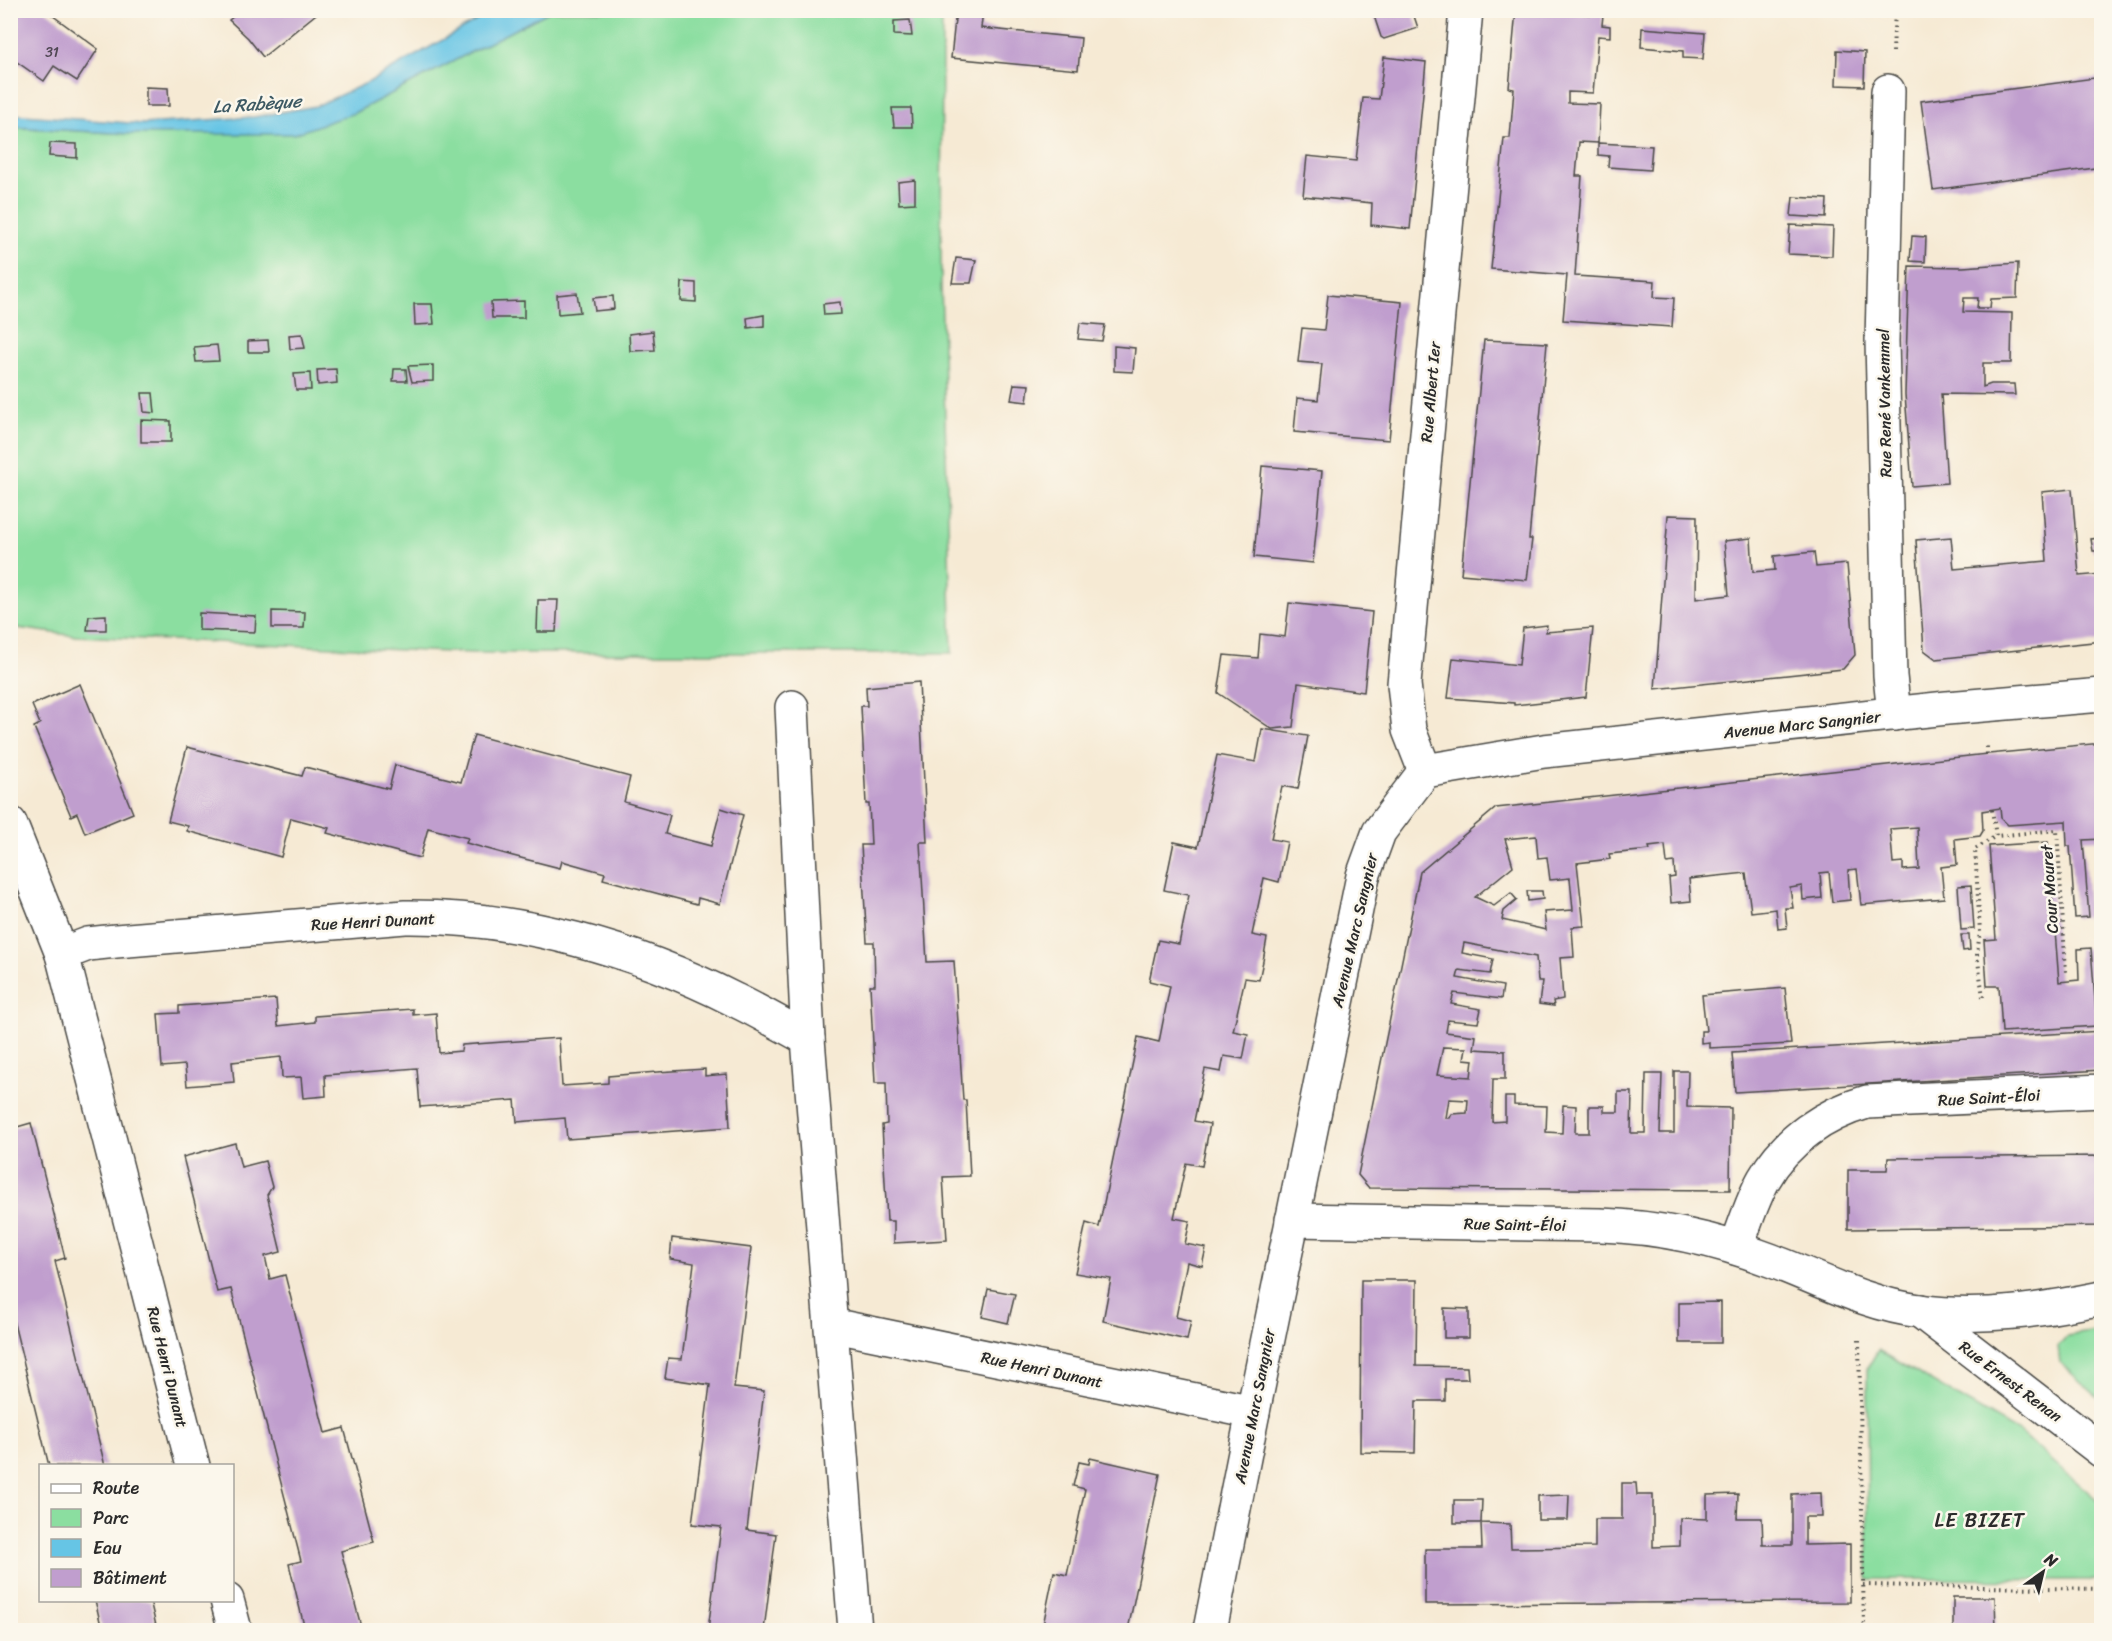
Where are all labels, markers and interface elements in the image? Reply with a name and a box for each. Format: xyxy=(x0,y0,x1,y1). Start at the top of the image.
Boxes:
house number: 31 xyxy=(45,40,59,65)
water label: La Rabèque xyxy=(212,85,304,123)
street label: Rue René Vankemmel xyxy=(1869,328,1900,478)
street label: Rue Albert Ier xyxy=(1412,339,1449,444)
street label: Avenue Marc Sangnier xyxy=(1721,702,1883,747)
street label: Cour Mouret xyxy=(2032,843,2067,934)
street label: Avenue Marc Sangnier xyxy=(1322,849,1387,1011)
street label: Rue Henri Dunant xyxy=(310,904,436,939)
street label: Rue Saint-Éloi xyxy=(1937,1080,2041,1115)
street label: Rue Saint-Éloi xyxy=(1464,1209,1567,1240)
street label: Rue Henri Dunant xyxy=(138,1303,197,1431)
street label: Avenue Marc Sangnier xyxy=(1225,1325,1284,1487)
street label: Rue Ernest Renan xyxy=(1953,1333,2069,1430)
street label: Rue Henri Dunant xyxy=(978,1342,1106,1397)
legend xyxy=(39,1464,234,1602)
text: Route xyxy=(93,1472,140,1504)
text: Parc xyxy=(93,1502,129,1534)
district label: LE BIZET xyxy=(1934,1503,2026,1538)
text: Eau xyxy=(93,1532,122,1564)
north arrow xyxy=(2013,1542,2073,1602)
text: N xyxy=(2038,1544,2065,1576)
text: Bâtiment xyxy=(93,1562,167,1594)

